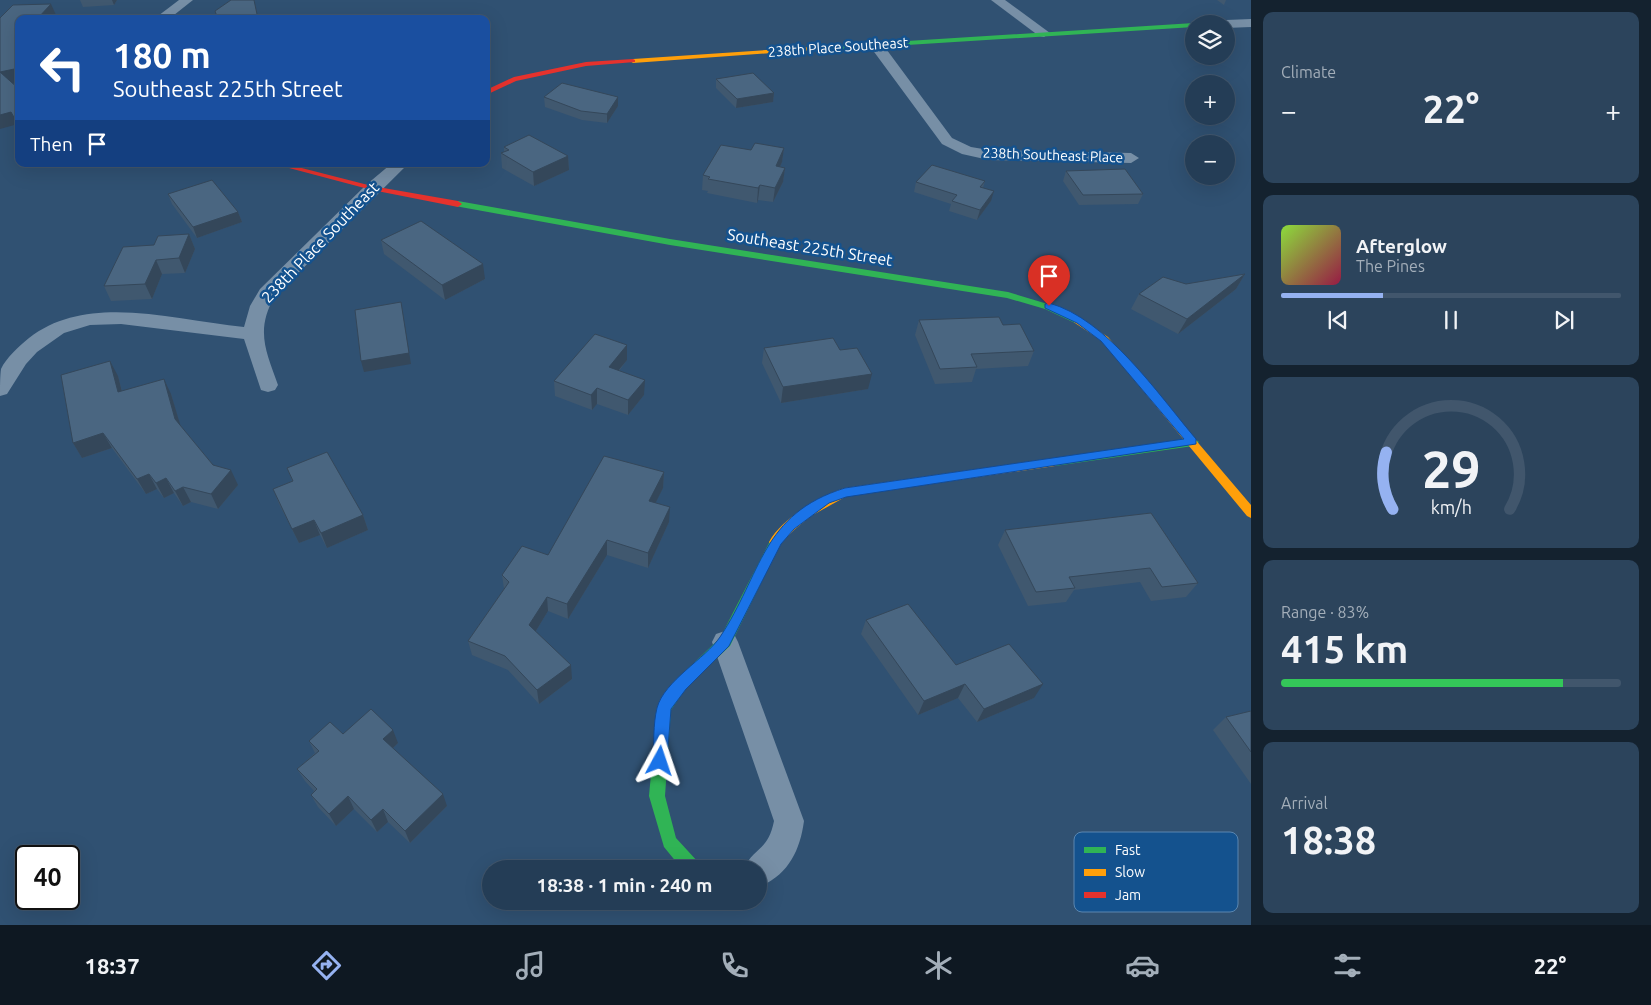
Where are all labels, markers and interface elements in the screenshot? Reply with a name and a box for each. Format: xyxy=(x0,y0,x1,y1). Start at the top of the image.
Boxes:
map controls xyxy=(1185,15,1235,185)
button: layers xyxy=(1185,15,1235,65)
street label: 238th Place Southeast xyxy=(767,34,909,60)
icon: left xyxy=(30,35,95,100)
text: 180 m xyxy=(113,35,211,75)
text: Climate xyxy=(1281,63,1336,81)
button: + xyxy=(1185,75,1235,125)
text: Southeast 225th Street xyxy=(113,76,343,101)
text: 22° xyxy=(1423,88,1479,130)
text: − xyxy=(1281,95,1297,126)
text: + xyxy=(1605,95,1621,126)
icon: arrive xyxy=(83,130,111,158)
text: Then xyxy=(30,133,73,155)
button: − xyxy=(1185,135,1235,185)
street label: 238th Southeast Place xyxy=(982,145,1124,165)
street label: 238th Place Southeast xyxy=(258,177,383,306)
street label: Southeast 225th Street xyxy=(726,225,895,269)
text: Afterglow xyxy=(1356,235,1447,257)
pin xyxy=(1028,255,1070,306)
text: The Pines xyxy=(1356,257,1425,275)
icon: arrive xyxy=(1035,262,1063,290)
icon: previous xyxy=(1324,306,1352,334)
icon: pause xyxy=(1437,306,1465,334)
icon: next xyxy=(1550,306,1578,334)
text: 29 xyxy=(1422,440,1480,498)
text: km/h xyxy=(1430,497,1472,517)
text: Range · 83% xyxy=(1281,603,1369,621)
text: 415 km xyxy=(1281,628,1408,670)
position arrow xyxy=(633,734,685,786)
text: Arrival xyxy=(1281,794,1328,812)
text: 18:38 xyxy=(1281,819,1376,861)
legend xyxy=(1074,832,1238,912)
text: Fast xyxy=(1115,842,1141,858)
speed limit sign: 40 xyxy=(15,845,80,910)
text: Slow xyxy=(1115,864,1145,880)
text: 18:38 · 1 min · 240 m xyxy=(537,874,712,896)
text: Jam xyxy=(1115,887,1141,903)
icon: directions xyxy=(309,948,344,983)
icon: music xyxy=(513,948,548,983)
icon: phone xyxy=(717,948,752,983)
icon: climate xyxy=(921,948,956,983)
icon: car xyxy=(1125,948,1160,983)
icon: filters xyxy=(1330,948,1365,983)
text: 18:37 xyxy=(85,953,140,978)
text: 22° xyxy=(1534,953,1566,978)

